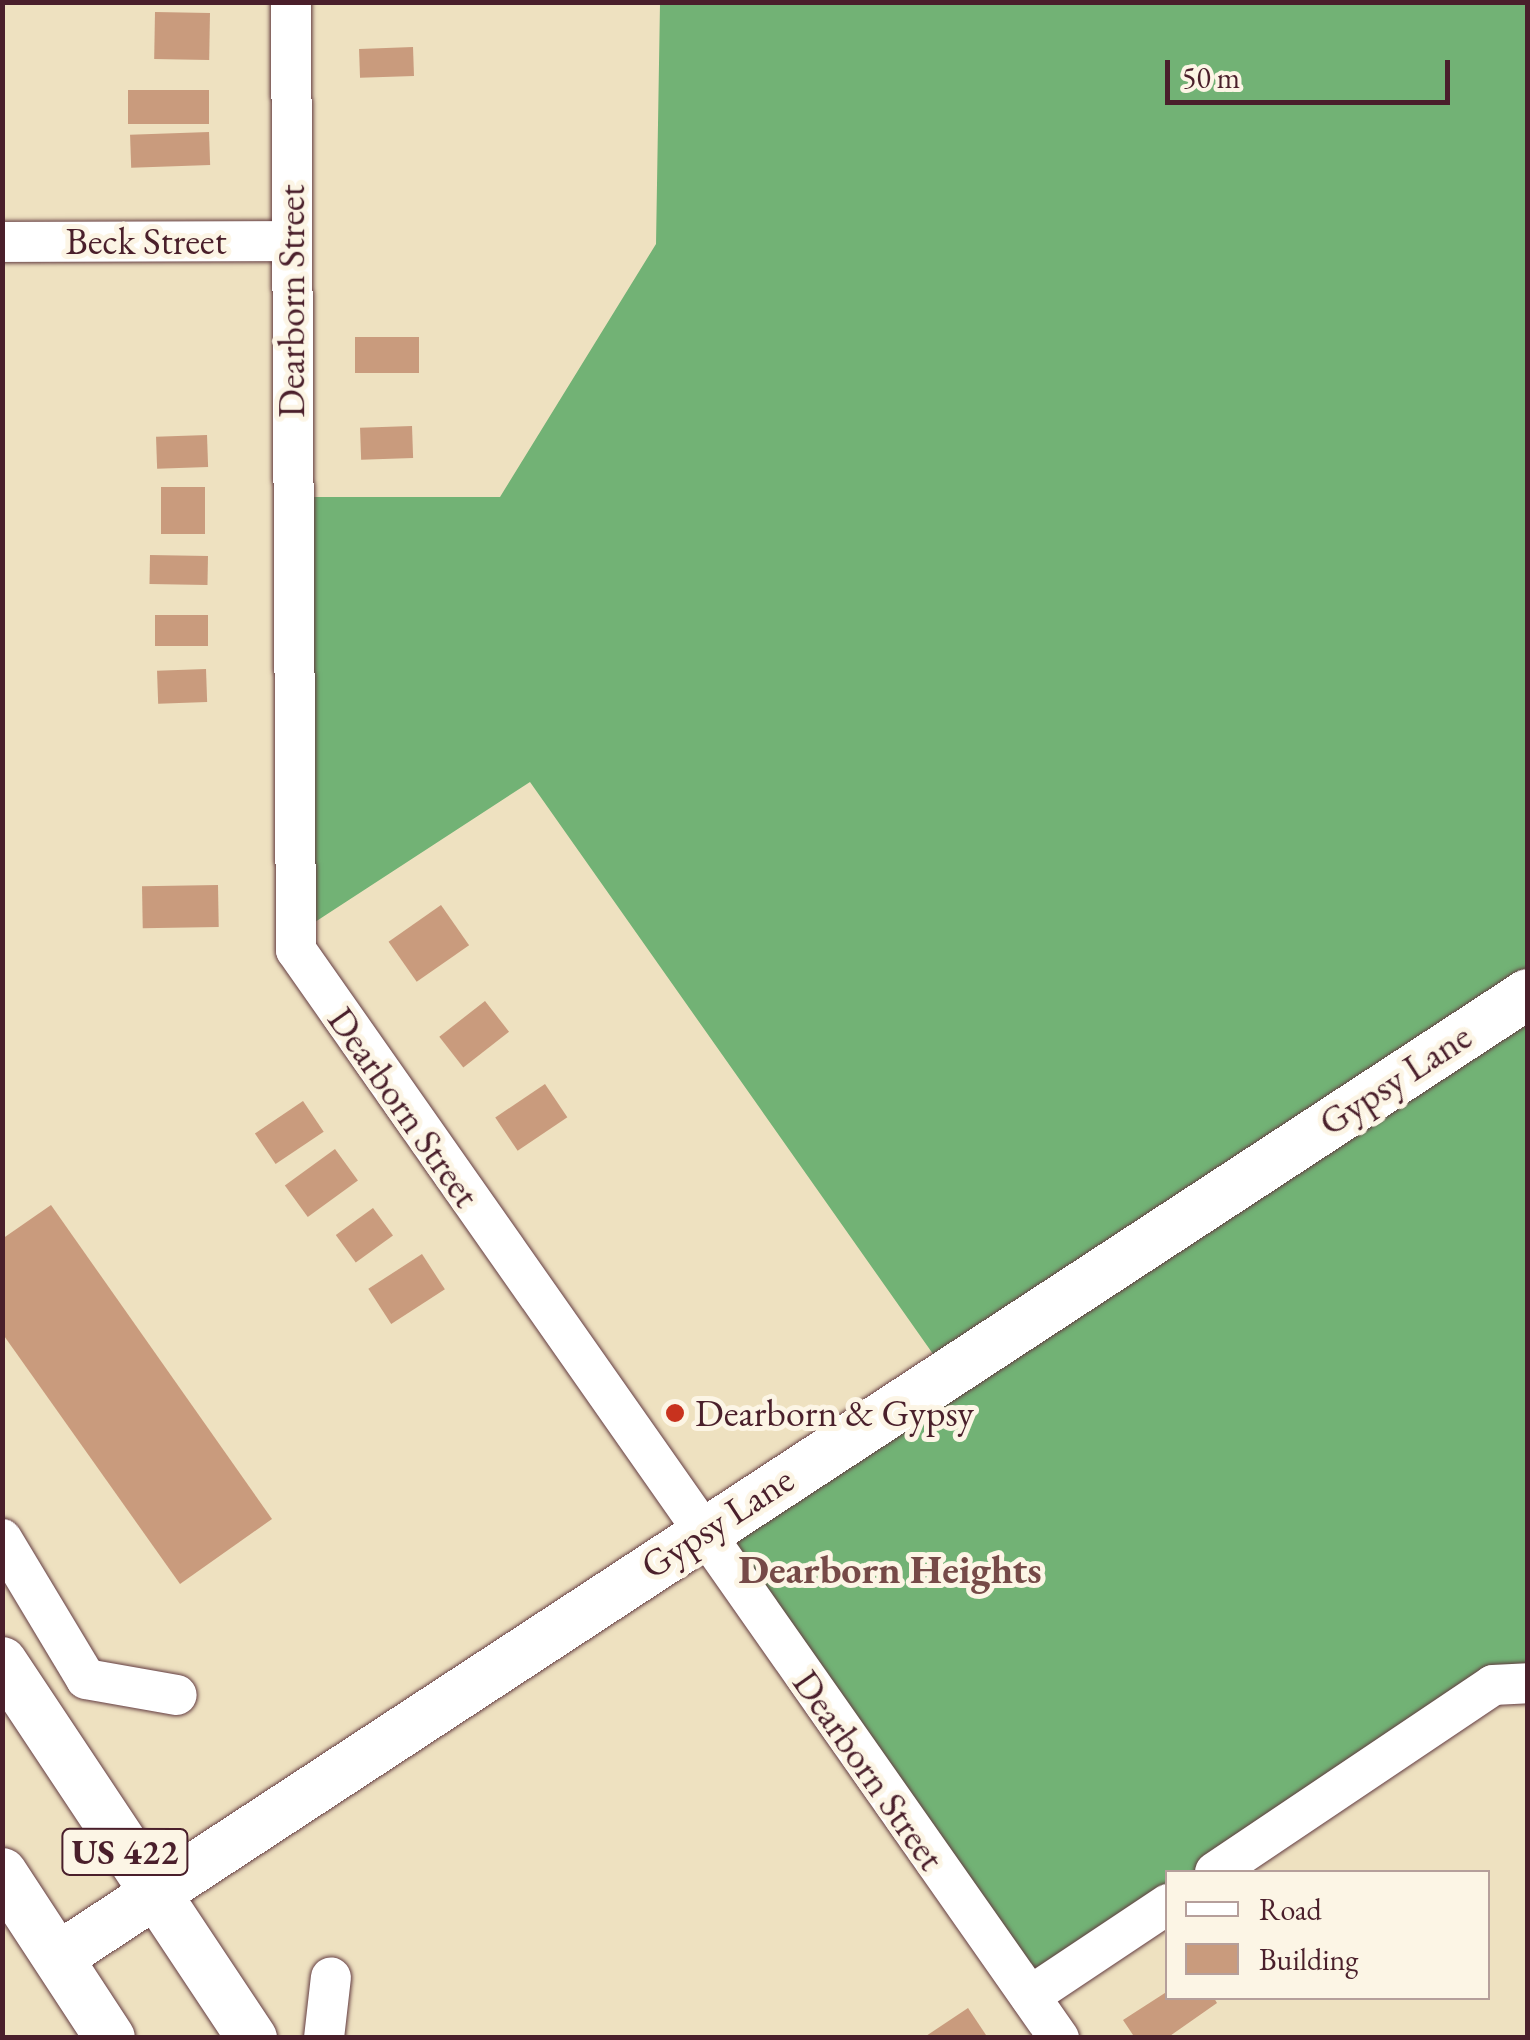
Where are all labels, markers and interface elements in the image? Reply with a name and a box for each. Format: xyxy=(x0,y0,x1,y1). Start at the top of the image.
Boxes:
scale bar xyxy=(1170,40,1455,102)
text: 50 m xyxy=(1182,58,1240,97)
street label: Dearborn Street xyxy=(268,184,314,418)
street label: Beck Street xyxy=(65,218,227,264)
street label: Dearborn Street xyxy=(318,998,490,1216)
street label: Gypsy Lane xyxy=(1310,1013,1480,1145)
place label: Dearborn & Gypsy xyxy=(695,1390,974,1436)
marker: Dearborn & Gypsy xyxy=(664,1402,686,1424)
street label: Gypsy Lane xyxy=(632,1456,802,1588)
district label: Dearborn Heights xyxy=(738,1545,1042,1593)
street label: Dearborn Street xyxy=(783,1661,955,1879)
road number: US 422 xyxy=(60,1822,190,1882)
legend xyxy=(1165,1870,1490,2000)
text: Road xyxy=(1259,1890,1322,1929)
text: Building xyxy=(1259,1940,1358,1979)

